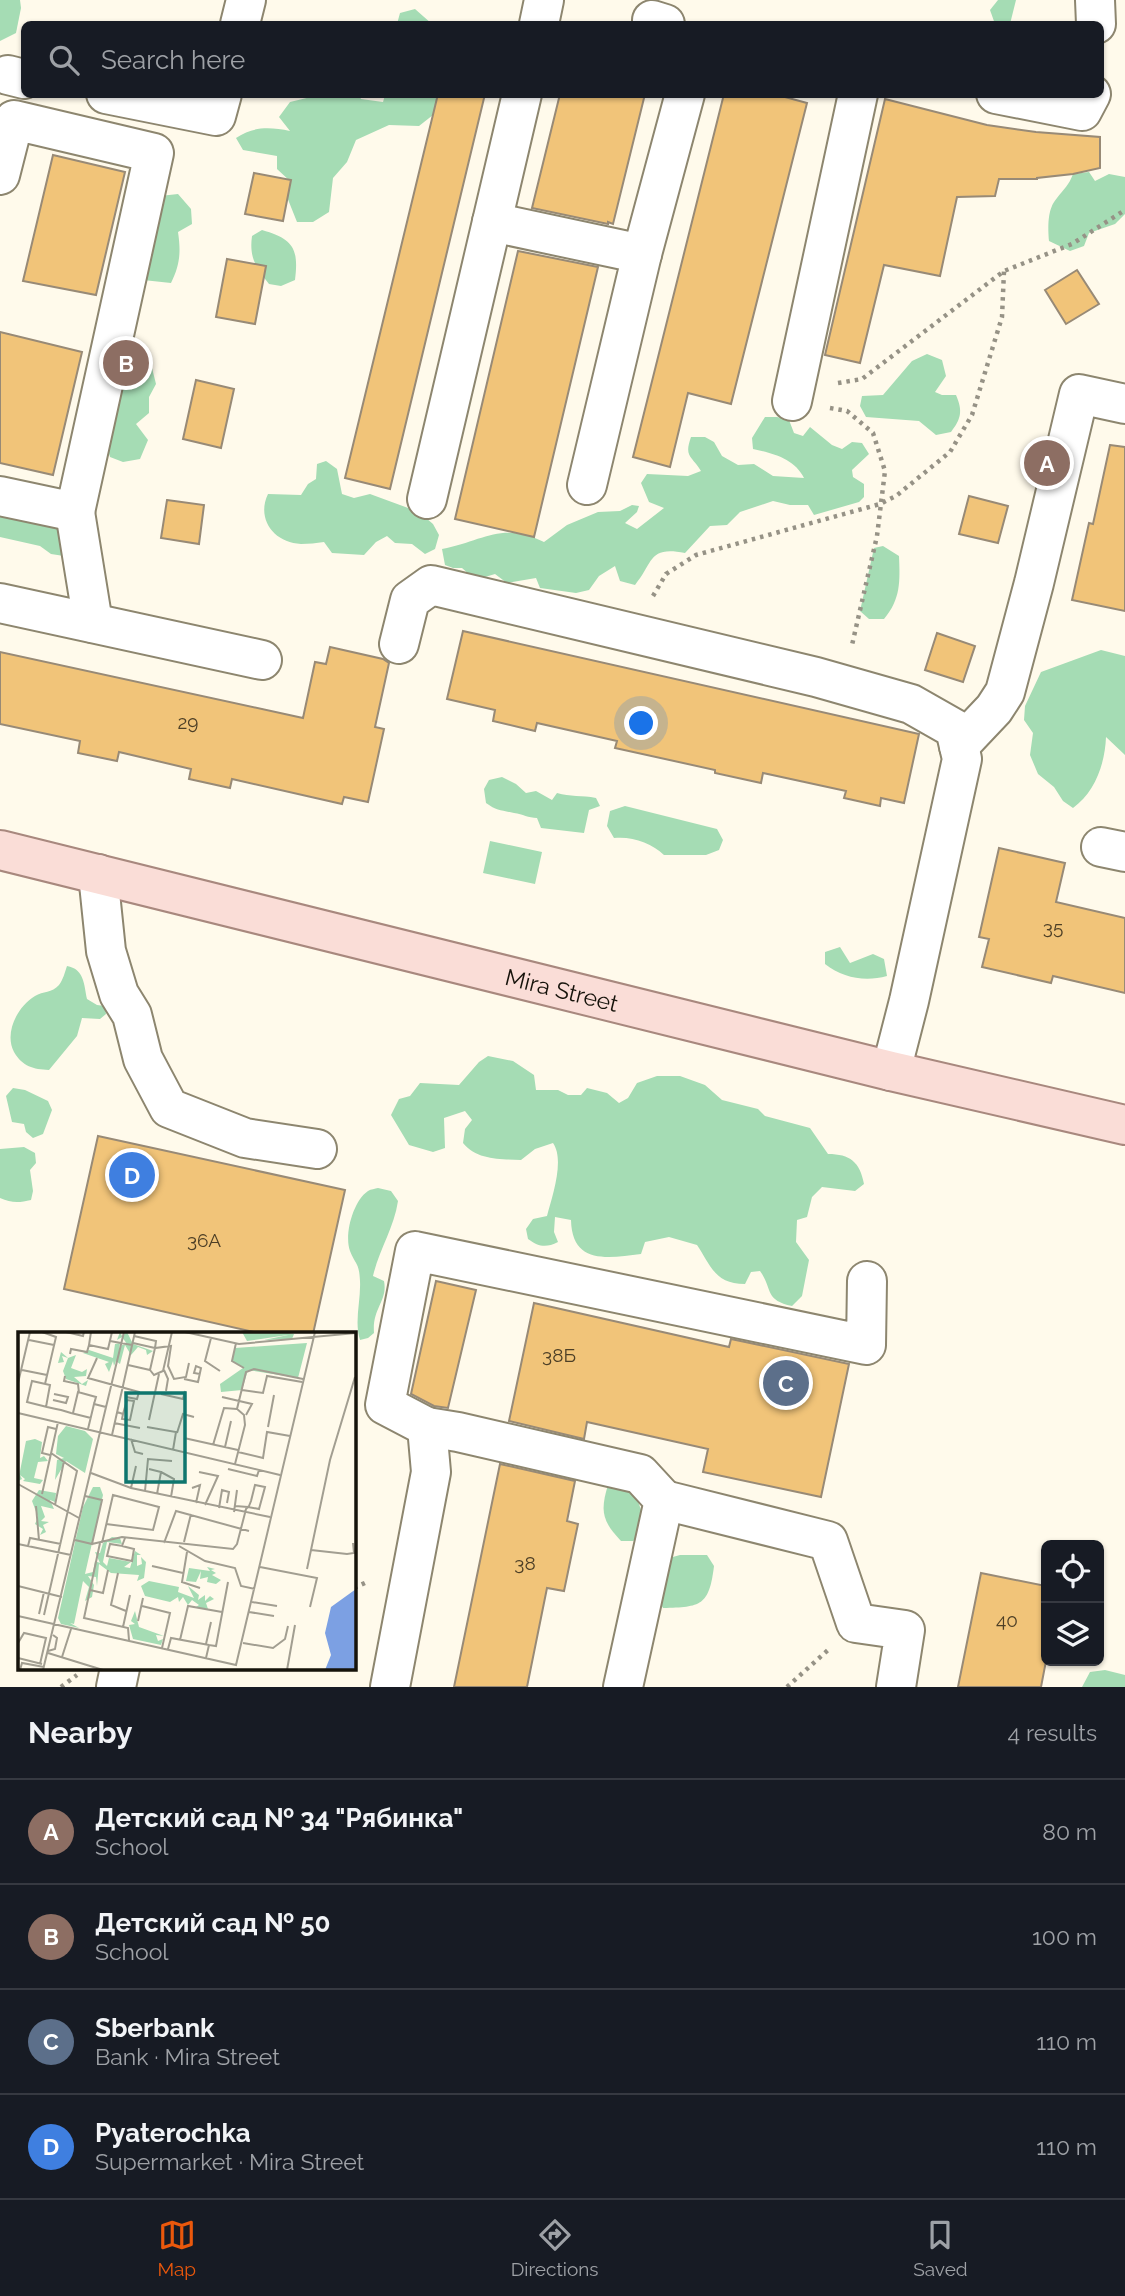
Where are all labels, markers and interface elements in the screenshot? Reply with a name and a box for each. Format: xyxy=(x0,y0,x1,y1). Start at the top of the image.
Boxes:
search box xyxy=(21,21,1104,98)
icon: search xyxy=(45,41,83,79)
text: Search here xyxy=(101,45,245,75)
pin: B xyxy=(103,337,149,389)
pin: A xyxy=(1024,437,1070,489)
your location xyxy=(624,706,658,740)
house number: 29 xyxy=(177,711,199,733)
house number: 35 xyxy=(1043,916,1063,938)
street label: Mira Street xyxy=(503,962,622,1016)
pin: D xyxy=(109,1149,155,1201)
house number: 36А xyxy=(187,1229,221,1251)
inset map xyxy=(18,1332,355,1670)
house number: 38Б xyxy=(542,1344,576,1366)
pin: C xyxy=(763,1357,809,1409)
map controls xyxy=(1041,1540,1104,1666)
button: locate xyxy=(1041,1540,1104,1603)
house number: 38 xyxy=(514,1552,536,1574)
button: layers xyxy=(1041,1603,1104,1666)
house number: 40 xyxy=(996,1609,1018,1631)
text: Nearby xyxy=(28,1715,132,1750)
text: 4 results xyxy=(1008,1719,1097,1746)
text: Детский сад № 34 "Рябинка" xyxy=(95,1803,463,1833)
text: A xyxy=(43,1818,59,1845)
text: 80 m xyxy=(1042,1818,1097,1845)
text: School xyxy=(95,1833,169,1860)
text: Детский сад № 50 xyxy=(95,1908,331,1938)
text: B xyxy=(43,1923,59,1950)
text: 100 m xyxy=(1032,1923,1097,1950)
text: School xyxy=(95,1938,169,1965)
text: Sberbank xyxy=(95,2013,215,2043)
text: C xyxy=(43,2028,59,2055)
text: 110 m xyxy=(1036,2028,1097,2055)
text: Bank · Mira Street xyxy=(95,2043,280,2070)
text: Pyaterochka xyxy=(95,2118,251,2148)
text: D xyxy=(43,2133,59,2160)
text: 110 m xyxy=(1036,2133,1097,2160)
text: Supermarket · Mira Street xyxy=(95,2148,364,2175)
tab: Map xyxy=(157,2216,196,2280)
tab: Directions xyxy=(511,2216,599,2280)
tab: Saved xyxy=(913,2216,968,2280)

